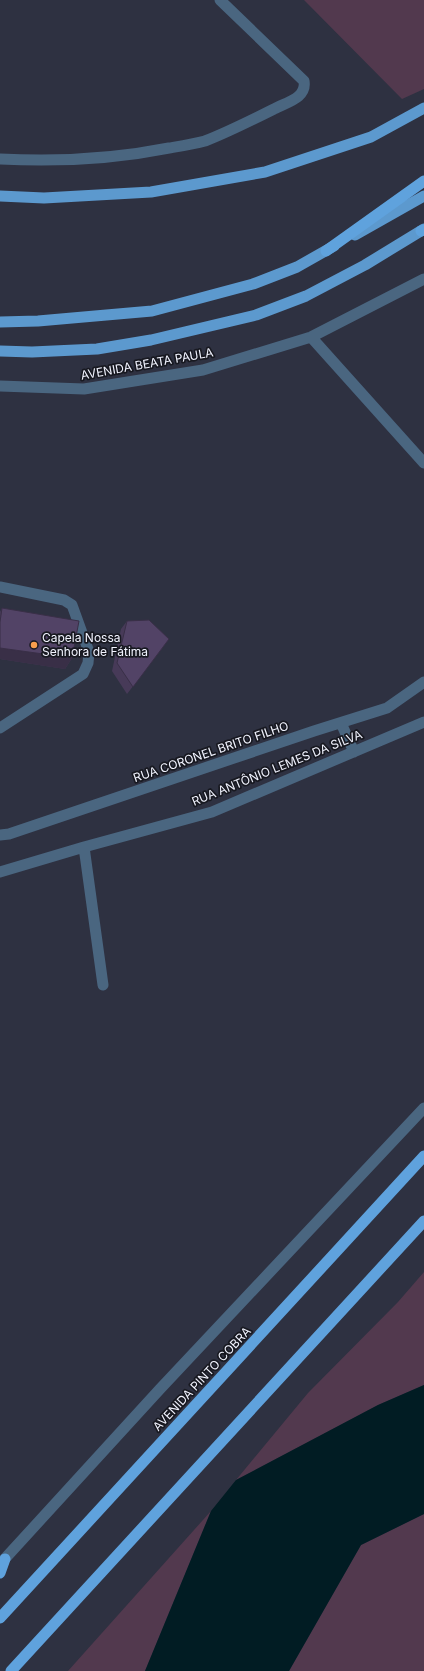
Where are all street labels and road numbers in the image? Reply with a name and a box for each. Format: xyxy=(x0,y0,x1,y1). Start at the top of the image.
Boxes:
street label: AVENIDA BEATA PAULA xyxy=(79,344,215,383)
street label: RUA CORONEL BRITO FILHO xyxy=(131,718,290,785)
street label: RUA ANTÔNIO LEMES DA SILVA xyxy=(189,726,364,809)
street label: AVENIDA PINTO COBRA xyxy=(150,1324,254,1434)

